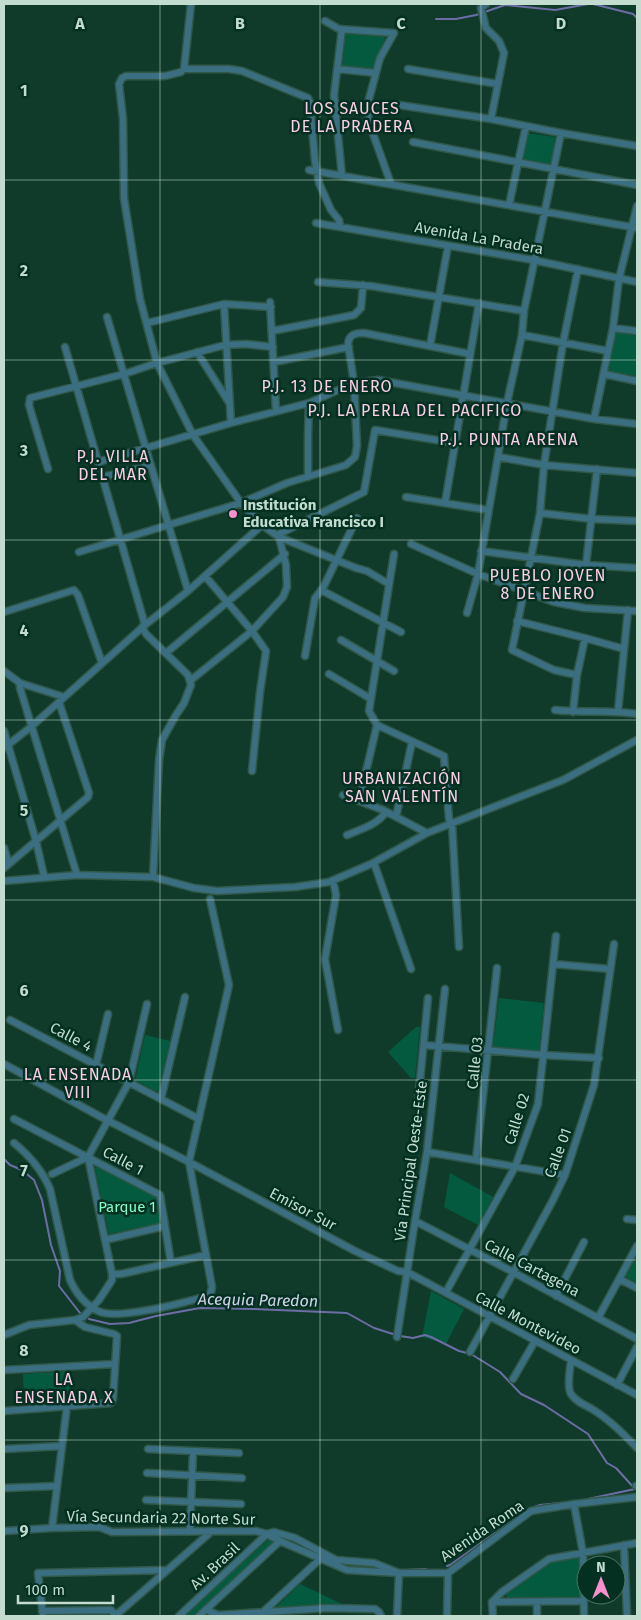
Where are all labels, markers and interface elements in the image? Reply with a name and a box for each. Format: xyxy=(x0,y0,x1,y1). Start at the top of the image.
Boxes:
text: A xyxy=(74,14,85,33)
text: B xyxy=(235,14,245,33)
text: C xyxy=(396,14,406,33)
text: D xyxy=(556,14,566,33)
text: 1 xyxy=(20,81,28,100)
district label: LOS SAUCES DE LA PRADERA xyxy=(290,99,414,136)
street label: Avenida La Pradera xyxy=(413,218,545,258)
text: 2 xyxy=(20,261,28,280)
district label: P.J. 13 DE ENERO xyxy=(261,377,393,396)
district label: P.J. LA PERLA DEL PACIFICO xyxy=(308,401,522,420)
district label: P.J. PUNTA ARENA xyxy=(439,430,579,449)
text: 3 xyxy=(19,441,28,460)
district label: P.J. VILLA DEL MAR xyxy=(77,447,149,484)
place label: Institución Educativa Francisco I xyxy=(243,496,384,531)
marker: Institución Educativa Francisco I xyxy=(227,508,239,520)
district label: PUEBLO JOVEN 8 DE ENERO xyxy=(490,566,607,603)
text: 4 xyxy=(19,621,29,640)
district label: URBANIZACIÓN SAN VALENTÍN xyxy=(342,768,462,806)
text: 5 xyxy=(20,801,29,820)
text: 6 xyxy=(19,981,29,1000)
street label: Calle 4 xyxy=(47,1018,95,1056)
street label: Calle 03 xyxy=(463,1036,487,1090)
district label: LA ENSENADA VIII xyxy=(24,1065,132,1102)
street label: Vía Principal Oeste-Este xyxy=(391,1080,431,1242)
street label: Calle 02 xyxy=(501,1091,533,1147)
street label: Calle 01 xyxy=(541,1126,575,1180)
street label: Calle 1 xyxy=(100,1143,146,1179)
text: 7 xyxy=(20,1161,28,1180)
street label: Emisor Sur xyxy=(266,1184,340,1234)
park label: Parque 1 xyxy=(98,1198,156,1216)
street label: Calle Cartagena xyxy=(481,1235,583,1301)
street label: Calle Montevideo xyxy=(472,1288,584,1358)
water label: Acequia Paredon xyxy=(197,1289,318,1311)
text: 8 xyxy=(19,1341,29,1360)
district label: LA ENSENADA X xyxy=(14,1370,114,1407)
street label: Avenida Roma xyxy=(437,1496,527,1566)
street label: Vía Secundaria 22 Norte Sur xyxy=(67,1507,256,1529)
text: 9 xyxy=(20,1521,29,1540)
street label: Av. Brasil xyxy=(187,1538,244,1593)
north arrow xyxy=(576,1555,626,1605)
text: N xyxy=(596,1559,606,1576)
scale bar xyxy=(18,1572,112,1604)
text: 100 m xyxy=(25,1581,65,1599)

